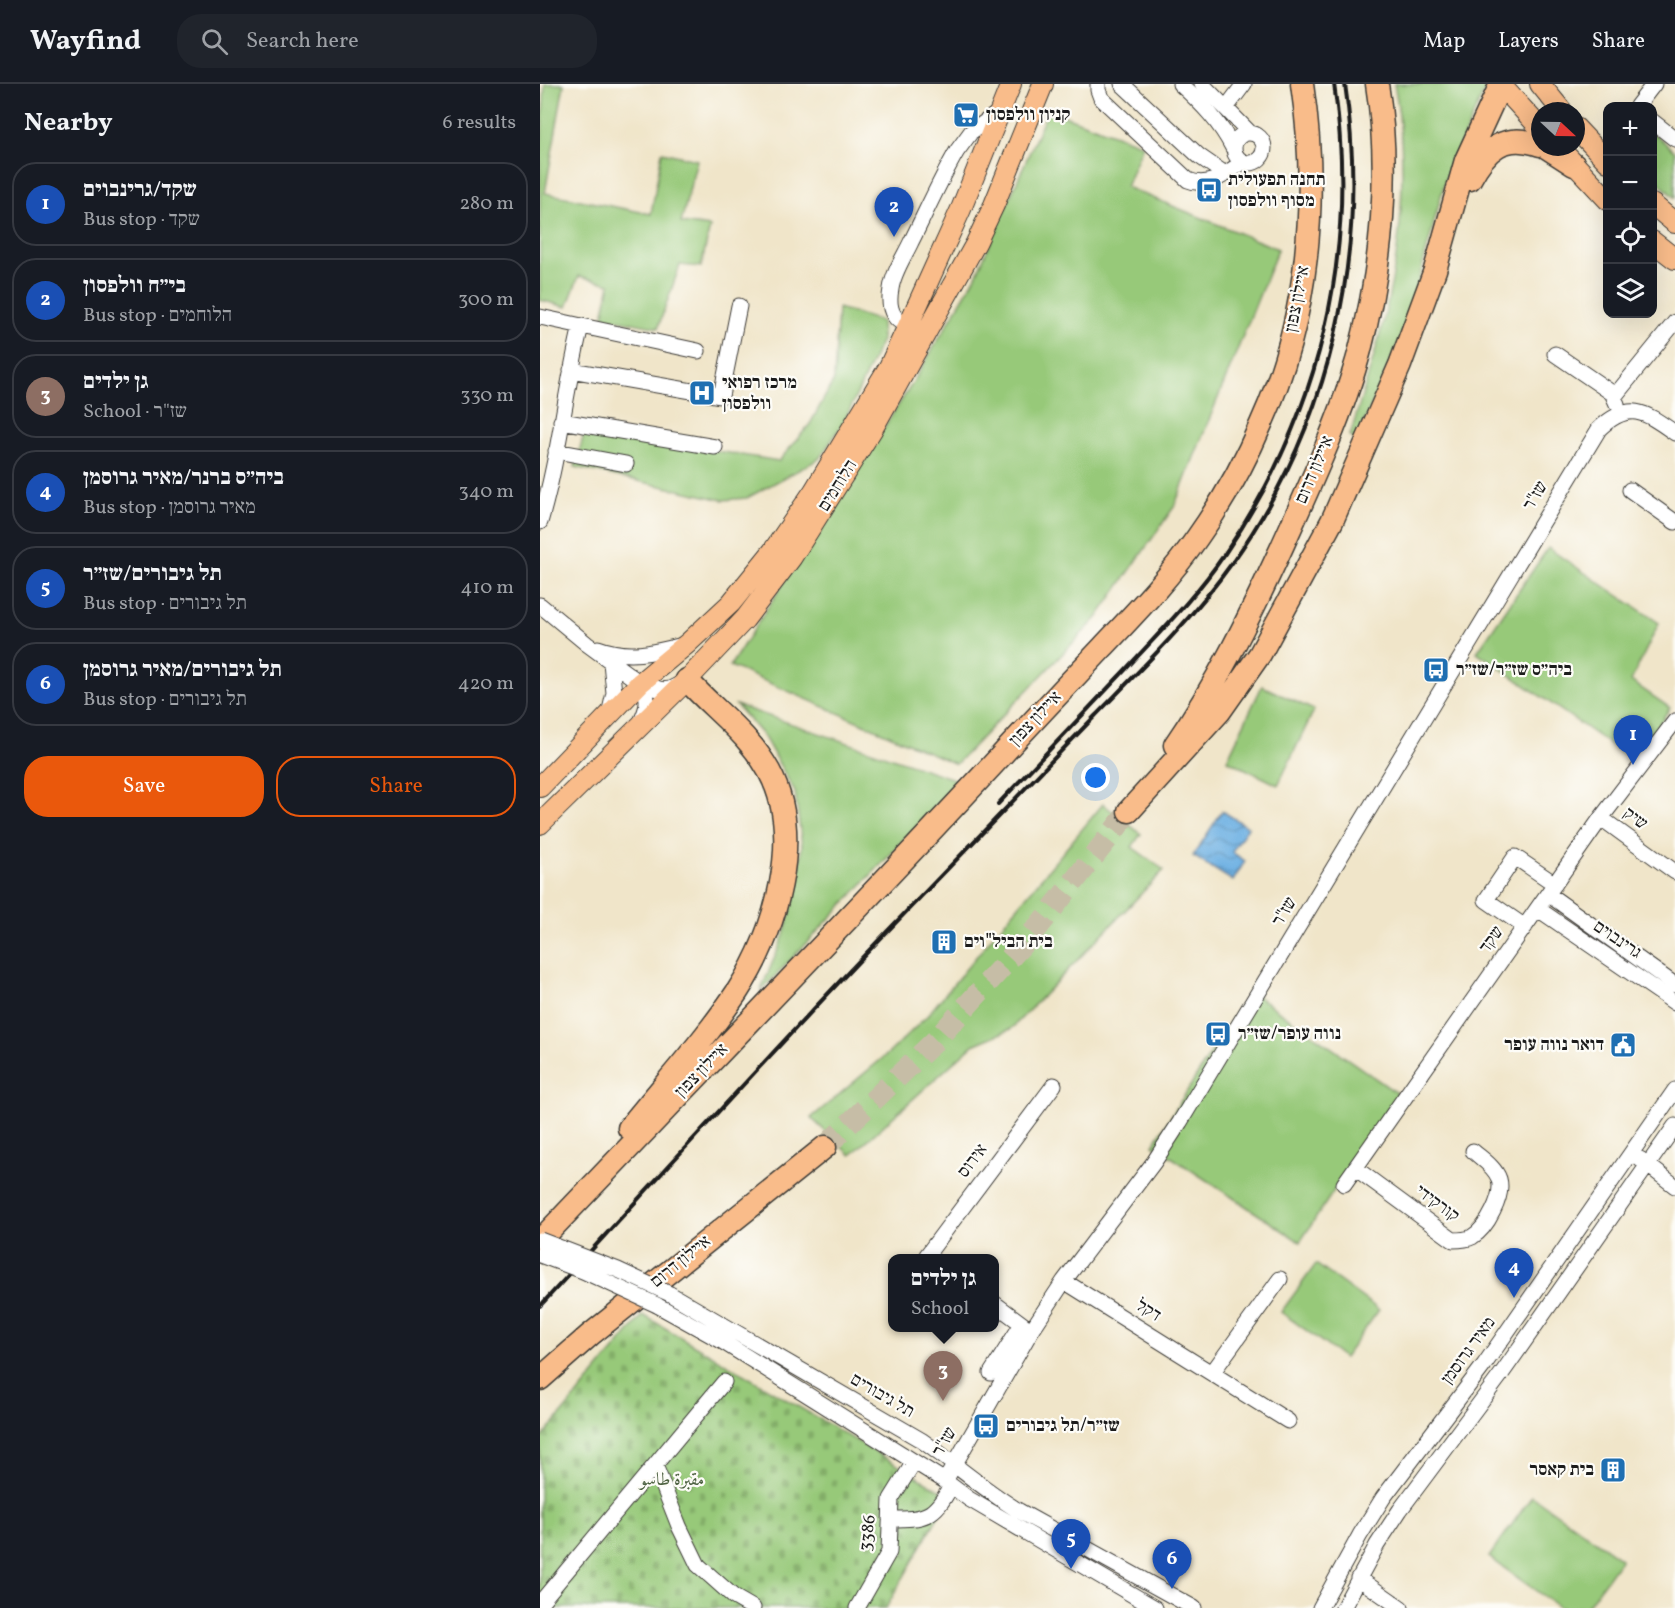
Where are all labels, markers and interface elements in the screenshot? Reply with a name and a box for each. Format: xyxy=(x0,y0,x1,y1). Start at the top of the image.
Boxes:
search box xyxy=(177,14,597,68)
text: Wayfind xyxy=(30,22,141,61)
icon: search xyxy=(198,25,231,58)
text: Search here xyxy=(246,26,359,57)
text: Map xyxy=(1423,27,1465,56)
text: Layers xyxy=(1498,27,1559,56)
text: Share xyxy=(1592,27,1645,56)
supermarket icon: קניון וולפסון xyxy=(951,100,981,130)
north arrow xyxy=(1531,102,1585,156)
map controls xyxy=(1603,102,1657,318)
button: + xyxy=(1603,102,1657,156)
place label: קניון וולפסון xyxy=(986,103,1070,128)
text: Nearby xyxy=(24,105,113,141)
text: 6 results xyxy=(443,109,516,137)
button: − xyxy=(1603,156,1657,210)
place label: תחנה תפעולית מסוף וולפסון xyxy=(1228,168,1326,214)
text: שקד/גרינבוים xyxy=(83,175,197,206)
bus stop icon: תחנה תפעולית מסוף וולפסון xyxy=(1194,175,1224,205)
pin: 2 xyxy=(874,188,914,237)
text: 1 xyxy=(41,190,50,218)
text: 280 m xyxy=(459,190,514,218)
text: Bus stop · שקד xyxy=(83,206,200,234)
button: locate xyxy=(1603,210,1657,264)
street label: איילון צפון xyxy=(1279,264,1317,334)
button: layers xyxy=(1603,264,1657,318)
text: בי״ח וולפסון xyxy=(83,271,186,302)
text: 2 xyxy=(40,286,51,314)
text: 300 m xyxy=(458,286,514,314)
text: Bus stop · הלוחמים xyxy=(83,302,232,330)
text: גן ילדים xyxy=(83,367,149,398)
place label: מרכז רפואי וולפסון xyxy=(722,371,797,417)
hospital icon: מרכז רפואי וולפסון xyxy=(687,378,717,408)
text: 3 xyxy=(40,382,51,410)
text: 330 m xyxy=(460,382,514,410)
text: School · שז"ר xyxy=(83,398,187,426)
street label: איילון דרום xyxy=(1289,432,1341,508)
street label: הלוחמים xyxy=(812,455,864,517)
text: ביה״ס ברנר/מאיר גרוסמן xyxy=(83,463,284,494)
street label: שז"ר xyxy=(1517,477,1555,515)
text: 4 xyxy=(39,478,52,506)
text: 340 m xyxy=(458,478,514,506)
text: Bus stop · מאיר גרוסמן xyxy=(83,494,256,522)
text: תל גיבורים/שז״ר xyxy=(83,559,222,590)
text: 5 xyxy=(41,574,50,602)
text: 410 m xyxy=(461,574,514,602)
text: Bus stop · תל גיבורים xyxy=(83,590,247,618)
text: תל גיבורים/מאיר גרוסמן xyxy=(83,655,282,686)
bus stop icon: ביה״ס שז״ר/שז״ר xyxy=(1421,655,1451,685)
place label: ביה״ס שז״ר/שז״ר xyxy=(1456,658,1572,683)
text: 6 xyxy=(40,670,51,698)
text: 420 m xyxy=(458,670,514,698)
text: Bus stop · תל גיבורים xyxy=(83,686,247,714)
street label: איילון צפון xyxy=(1004,686,1068,752)
pin: 1 xyxy=(1614,716,1652,765)
button: Save xyxy=(24,756,264,817)
button: Share xyxy=(276,756,516,817)
your location xyxy=(1081,763,1110,792)
street label: שיק xyxy=(1618,802,1652,836)
street label: שז"ר xyxy=(1266,893,1304,931)
street label: גרינבוים xyxy=(1588,915,1646,965)
street label: שקד xyxy=(1474,921,1510,959)
building icon: בית הביל"וים xyxy=(929,927,959,957)
place label: בית הביל"וים xyxy=(964,930,1053,955)
bus stop icon: נווה עופר/שז״ר xyxy=(1203,1019,1233,1049)
place label: נווה עופר/שז״ר xyxy=(1238,1022,1341,1047)
public building icon: דואר נווה עופר xyxy=(1608,1030,1638,1060)
place label: דואר נווה עופר xyxy=(1504,1033,1604,1058)
street label: איילון צפון xyxy=(670,1038,734,1104)
street label: אירוס xyxy=(952,1139,994,1183)
street label: קורקידי xyxy=(1410,1179,1464,1229)
street label: איילון דרום xyxy=(645,1230,717,1294)
pin: 4 xyxy=(1494,1248,1534,1298)
popup xyxy=(888,1254,999,1332)
text: גן ילדים xyxy=(911,1264,976,1295)
street label: דקל xyxy=(1130,1294,1166,1328)
text: School xyxy=(911,1295,969,1323)
street label: מאיר גרוסמן xyxy=(1436,1312,1502,1390)
pin: 3 xyxy=(924,1352,962,1401)
street label: תל גיבורים xyxy=(845,1368,919,1424)
bus stop icon: שז״ר/תל גיבורים xyxy=(971,1411,1001,1441)
place label: שז״ר/תל גיבורים xyxy=(1006,1414,1120,1439)
street label: שז"ר xyxy=(927,1423,963,1461)
building icon: בית קאסר xyxy=(1598,1455,1628,1485)
place label: בית קאסר xyxy=(1530,1458,1594,1483)
park label: مقبرة طاسو xyxy=(638,1468,704,1493)
street label: 3386 xyxy=(853,1513,883,1553)
pin: 5 xyxy=(1052,1520,1090,1569)
pin: 6 xyxy=(1152,1540,1192,1589)

